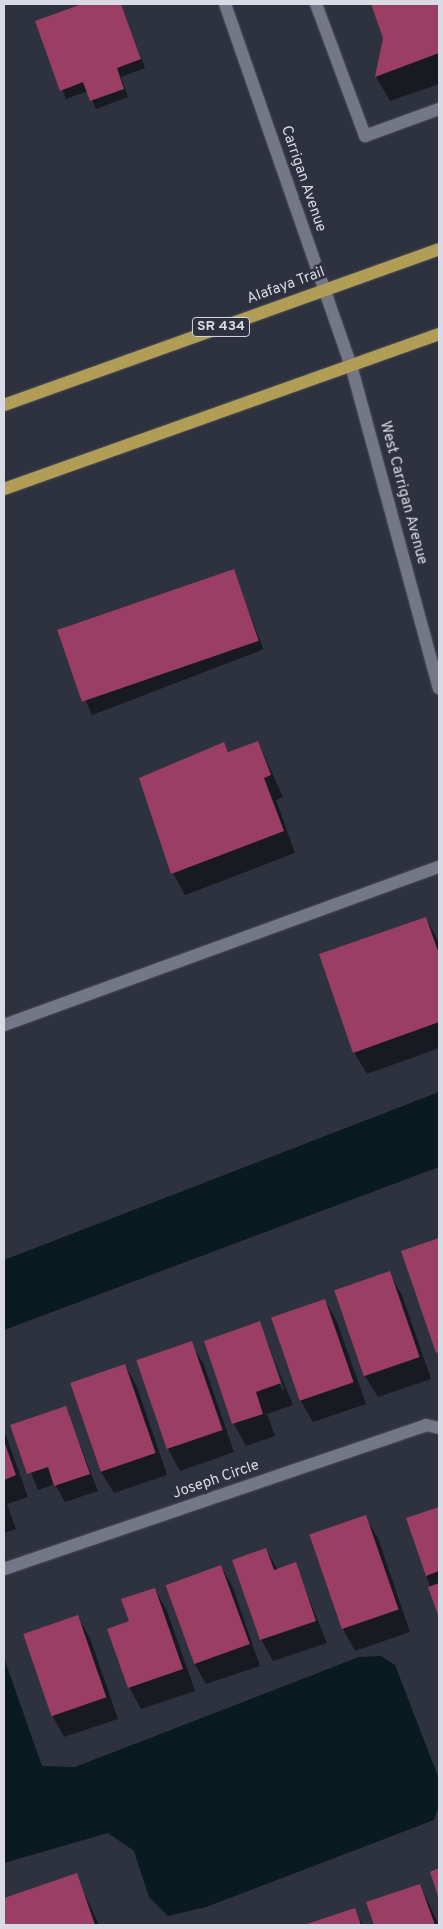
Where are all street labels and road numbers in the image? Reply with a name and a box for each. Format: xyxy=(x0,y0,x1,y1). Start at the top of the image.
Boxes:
street label: Carrigan Avenue xyxy=(276,123,330,235)
street label: Alafaya Trail xyxy=(244,263,328,309)
road number: SR 434 xyxy=(191,316,251,338)
street label: West Carrigan Avenue xyxy=(375,419,431,567)
street label: Joseph Circle xyxy=(170,1457,262,1503)

